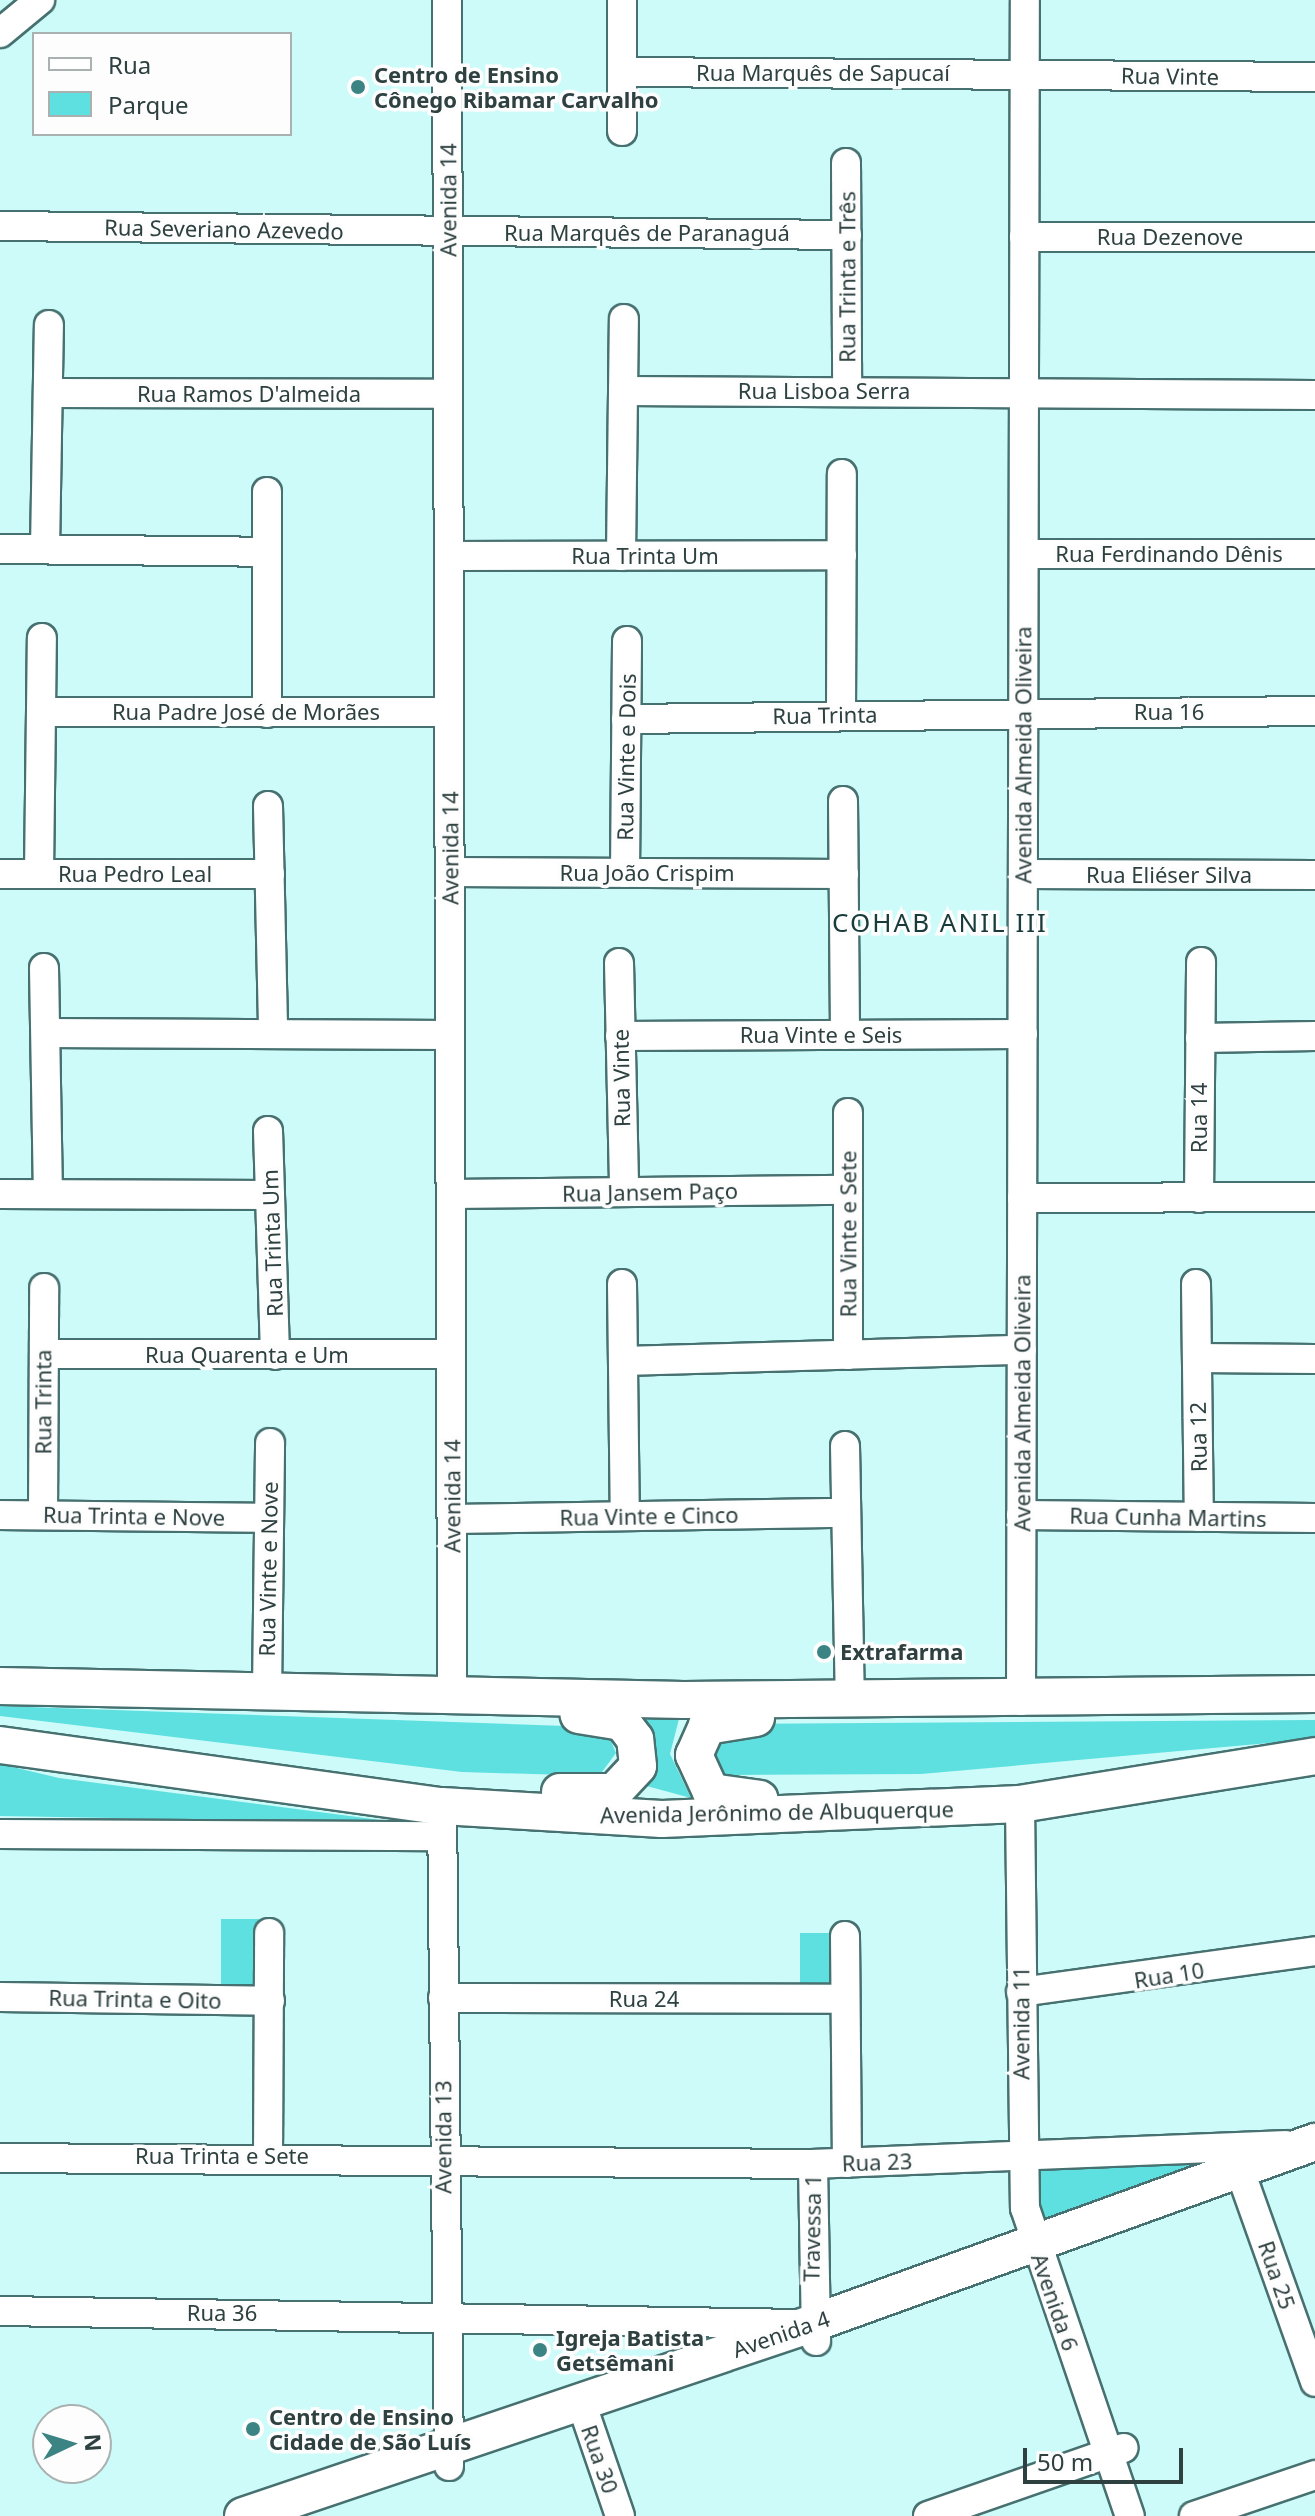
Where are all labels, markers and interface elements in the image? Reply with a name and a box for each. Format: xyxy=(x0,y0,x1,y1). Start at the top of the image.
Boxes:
legend xyxy=(32,32,292,136)
text: Rua xyxy=(108,48,151,81)
street label: Rua Marquês de Sapucaí xyxy=(696,60,950,86)
place label: Centro de Ensino Cônego Ribamar Carvalho xyxy=(374,61,658,112)
street label: Rua Vinte xyxy=(1121,62,1219,90)
marker: Centro de Ensino Cônego Ribamar Carvalho xyxy=(349,78,367,96)
text: Parque xyxy=(108,88,189,121)
street label: Avenida 14 xyxy=(435,143,461,257)
street label: Rua Trinta e Três xyxy=(834,191,860,363)
street label: Rua Severiano Azevedo xyxy=(104,214,344,244)
street label: Rua Marquês de Paranaguá xyxy=(504,220,790,246)
street label: Rua Dezenove xyxy=(1097,224,1243,250)
street label: Rua Lisboa Serra xyxy=(738,378,910,404)
street label: Rua Ramos D'almeida xyxy=(137,381,361,407)
street label: Rua Ferdinando Dênis xyxy=(1055,541,1283,567)
street label: Rua Trinta Um xyxy=(571,543,719,569)
street label: Avenida Almeida Oliveira xyxy=(1010,626,1036,884)
street label: Rua Vinte e Dois xyxy=(611,673,641,841)
street label: Rua Padre José de Morães xyxy=(112,699,380,725)
street label: Rua 16 xyxy=(1134,699,1204,725)
street label: Rua Trinta xyxy=(772,701,878,729)
street label: Avenida 14 xyxy=(437,791,463,905)
street label: Rua João Crispim xyxy=(559,860,735,886)
street label: Rua Pedro Leal xyxy=(58,861,212,887)
street label: Rua Eliéser Silva xyxy=(1086,862,1252,888)
district label: COHAB ANIL III xyxy=(832,907,1048,939)
street label: Rua Vinte e Seis xyxy=(740,1022,902,1048)
street label: Rua Vinte xyxy=(607,1029,635,1127)
street label: Rua 14 xyxy=(1186,1083,1212,1153)
street label: Rua Vinte e Sete xyxy=(835,1151,861,1317)
street label: Rua Trinta Um xyxy=(256,1169,288,1317)
street label: Rua Jansem Paço xyxy=(562,1177,738,1207)
street label: Avenida Almeida Oliveira xyxy=(1009,1274,1035,1532)
street label: Rua Quarenta e Um xyxy=(145,1342,349,1368)
street label: Rua Trinta xyxy=(30,1349,56,1455)
street label: Rua 12 xyxy=(1184,1402,1212,1472)
street label: Avenida 14 xyxy=(439,1439,465,1553)
street label: Rua Vinte e Nove xyxy=(253,1481,283,1657)
street label: Rua Trinta e Nove xyxy=(43,1501,225,1531)
street label: Rua Vinte e Cinco xyxy=(559,1501,739,1531)
street label: Rua Cunha Martins xyxy=(1069,1502,1267,1532)
place label: Extrafarma xyxy=(840,1639,963,1665)
marker: Extrafarma xyxy=(815,1643,833,1661)
street label: Avenida Jerônimo de Albuquerque xyxy=(600,1796,954,1828)
street label: Rua 10 xyxy=(1132,1956,1206,1994)
street label: Avenida 11 xyxy=(1008,1966,1034,2080)
street label: Rua Trinta e Oito xyxy=(48,1984,222,2014)
street label: Rua 24 xyxy=(609,1986,679,2012)
street label: Avenida 13 xyxy=(430,2080,456,2194)
street label: Rua Trinta e Sete xyxy=(135,2143,309,2169)
street label: Rua 23 xyxy=(841,2148,913,2176)
street label: Travessa 1 xyxy=(798,2174,826,2282)
street label: Rua 25 xyxy=(1253,2237,1301,2313)
street label: Avenida 6 xyxy=(1026,2250,1084,2354)
street label: Rua 36 xyxy=(187,2300,257,2326)
street label: Avenida 4 xyxy=(729,2305,833,2363)
place label: Igreja Batista Getsêmani xyxy=(556,2324,704,2376)
marker: Igreja Batista Getsêmani xyxy=(531,2341,549,2359)
place label: Centro de Ensino Cidade de São Luís xyxy=(269,2403,471,2454)
north arrow xyxy=(32,2404,112,2484)
marker: Centro de Ensino Cidade de São Luís xyxy=(244,2420,262,2438)
street label: Rua 30 xyxy=(576,2421,624,2497)
text: N xyxy=(78,2432,110,2452)
scale bar xyxy=(1027,2432,1187,2482)
text: 50 m xyxy=(1037,2445,1093,2478)

